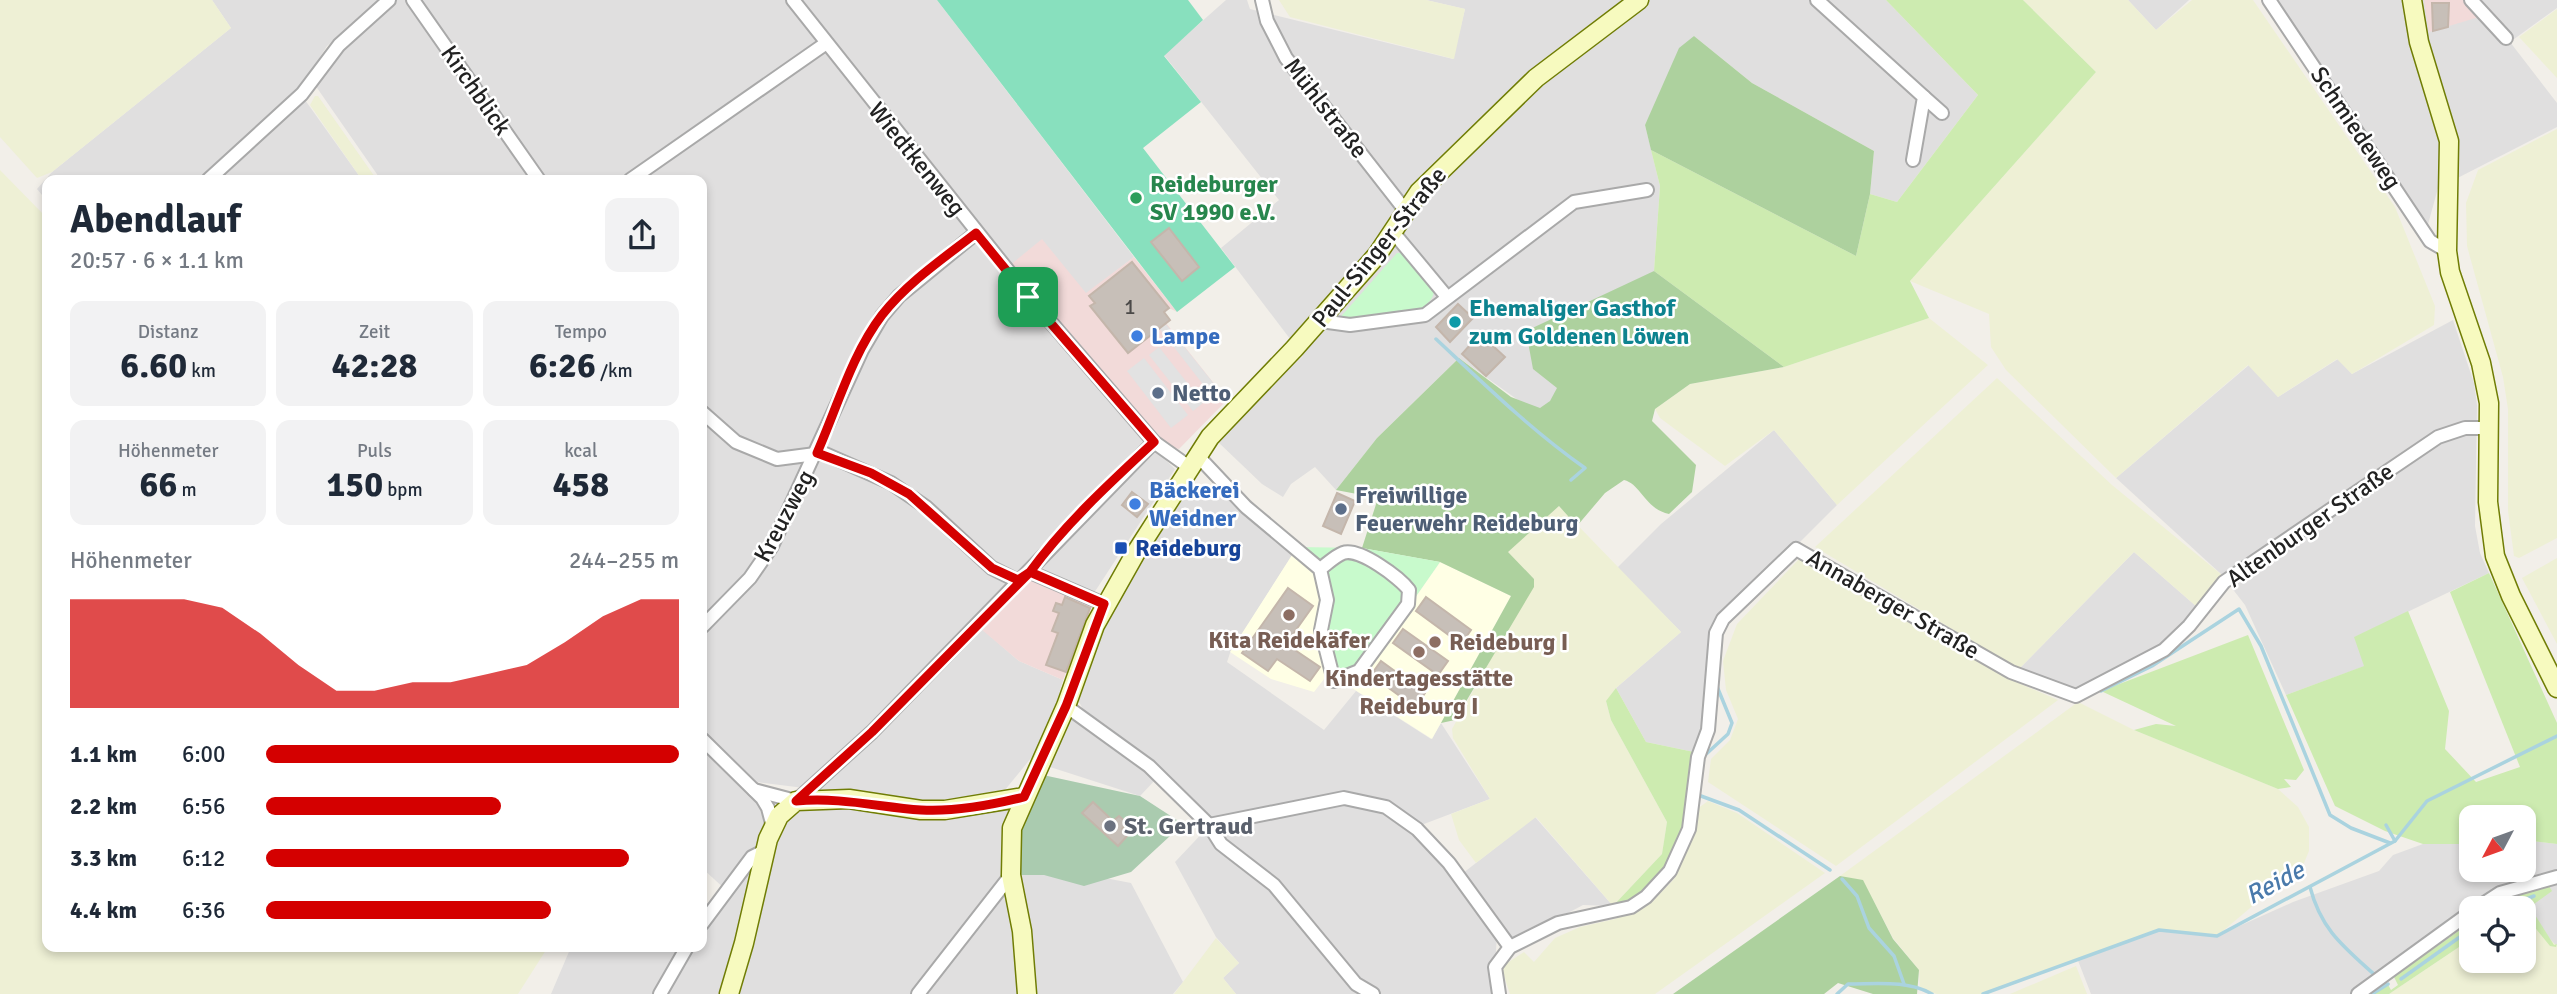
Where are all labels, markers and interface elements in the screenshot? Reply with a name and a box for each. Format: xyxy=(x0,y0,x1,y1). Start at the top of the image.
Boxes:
street label: Kirchblick xyxy=(434,39,518,141)
street label: Mühlstraße xyxy=(1277,52,1375,164)
street label: Schmiedeweg xyxy=(2304,61,2408,195)
street label: Wiedtkenweg xyxy=(862,96,972,222)
street label: Paul-Singer-Straße xyxy=(1305,161,1453,333)
place label: Reideburger SV 1990 e.V. xyxy=(1150,169,1278,227)
marker: Reideburger SV 1990 e.V. xyxy=(1128,190,1144,206)
text: Abendlauf xyxy=(70,196,241,243)
button: share xyxy=(605,198,679,272)
text: 20:57 · 6 × 1.1 km xyxy=(70,246,244,275)
pin xyxy=(998,267,1058,327)
icon: arrive xyxy=(1009,278,1047,316)
place label: Ehemaliger Gasthof zum Goldenen Löwen xyxy=(1469,293,1689,351)
house number: 1 xyxy=(1124,294,1136,320)
marker: Ehemaliger Gasthof zum Goldenen Löwen xyxy=(1447,314,1463,330)
text: Distanz xyxy=(138,320,199,344)
text: Zeit xyxy=(359,320,390,344)
text: Tempo xyxy=(555,320,607,344)
place label: Lampe xyxy=(1151,321,1220,351)
marker: Lampe xyxy=(1129,328,1145,344)
text: 6.60 xyxy=(120,344,187,387)
text: 42:28 xyxy=(332,344,417,387)
text: 6:26 xyxy=(529,344,596,387)
text: km xyxy=(187,359,216,383)
text: /km xyxy=(596,359,633,383)
place label: Netto xyxy=(1172,378,1231,408)
marker: Netto xyxy=(1150,385,1166,401)
text: Höhenmeter xyxy=(118,439,218,463)
text: Puls xyxy=(357,439,392,463)
text: kcal xyxy=(564,439,597,463)
street label: Altenburger Straße xyxy=(2221,456,2399,594)
text: 66 xyxy=(140,463,177,506)
text: 150 xyxy=(326,463,383,506)
text: 458 xyxy=(552,463,609,506)
street label: Kreuzweg xyxy=(747,465,821,567)
place label: Bäckerei Weidner xyxy=(1149,475,1240,533)
text: m xyxy=(177,478,197,502)
text: bpm xyxy=(383,478,423,502)
place label: Freiwillige Feuerwehr Reideburg xyxy=(1355,480,1578,538)
marker: Bäckerei Weidner xyxy=(1127,496,1143,512)
marker: Freiwillige Feuerwehr Reideburg xyxy=(1333,501,1349,517)
place label: Reideburg xyxy=(1135,533,1242,563)
marker: Reideburg xyxy=(1113,540,1129,556)
street label: Annaberger Straße xyxy=(1801,542,1985,666)
text: Höhenmeter xyxy=(70,546,192,575)
text: 244–255 m xyxy=(569,546,679,575)
marker: Kita Reidekäfer xyxy=(1281,607,1297,623)
place label: Kita Reidekäfer xyxy=(1208,625,1370,655)
place label: Reideburg I xyxy=(1449,627,1568,657)
marker: Reideburg I xyxy=(1427,634,1443,650)
marker: Kindertagesstätte Reideburg I xyxy=(1411,644,1427,660)
place label: Kindertagesstätte Reideburg I xyxy=(1325,663,1513,721)
text: 1.1 km xyxy=(70,740,137,769)
text: 6:00 xyxy=(182,740,225,769)
text: 2.2 km xyxy=(70,792,137,821)
text: 6:56 xyxy=(182,792,225,821)
north arrow xyxy=(2459,805,2536,882)
map controls xyxy=(2459,805,2536,973)
place label: St. Gertraud xyxy=(1124,811,1253,841)
marker: St. Gertraud xyxy=(1102,818,1118,834)
text: 3.3 km xyxy=(70,844,137,873)
text: 6:12 xyxy=(182,844,225,873)
water label: Reide xyxy=(2240,853,2312,912)
text: 4.4 km xyxy=(70,896,137,925)
text: 6:36 xyxy=(182,896,225,925)
button: locate xyxy=(2459,896,2536,973)

